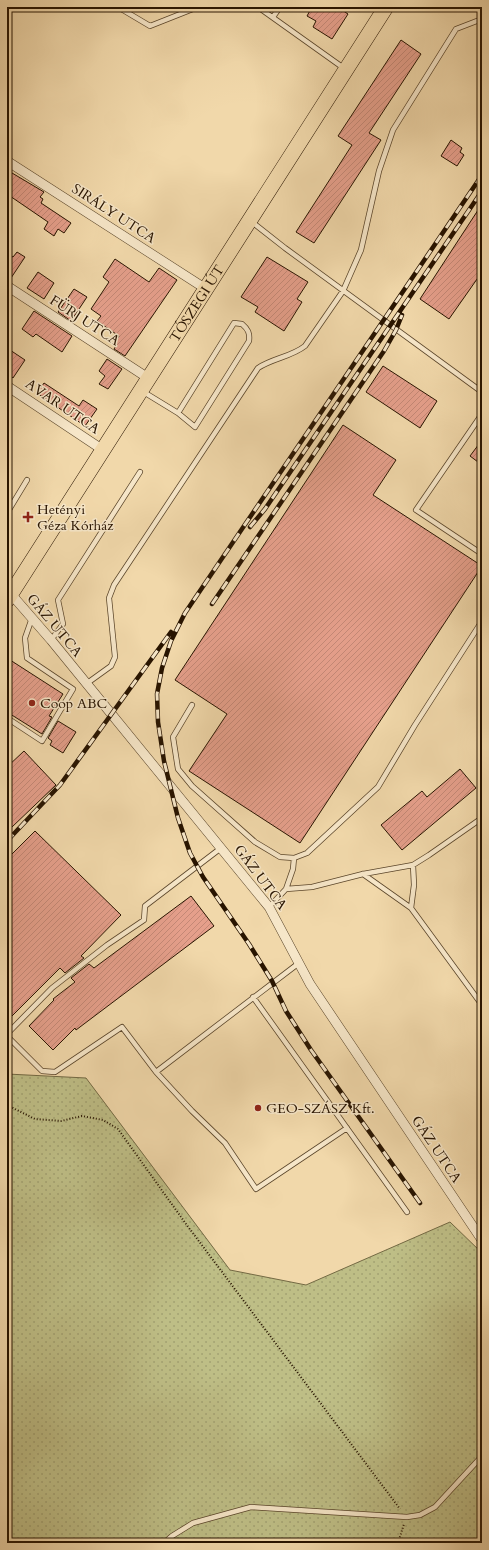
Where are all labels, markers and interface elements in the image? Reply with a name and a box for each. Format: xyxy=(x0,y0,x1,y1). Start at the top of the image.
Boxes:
street label: SIRÁLY UTCA xyxy=(68,179,159,248)
street label: TÓSZEGI ÚT xyxy=(165,261,229,346)
street label: FÜRJ UTCA xyxy=(46,291,123,350)
street label: AVAR UTCA xyxy=(22,374,104,438)
place label: Hetényi Géza Kórház xyxy=(37,500,114,535)
marker: Hetényi Géza Kórház xyxy=(22,511,34,523)
street label: GÁZ UTCA xyxy=(23,590,87,661)
place label: Coop ABC xyxy=(40,694,108,713)
marker: Coop ABC xyxy=(27,698,37,708)
street label: GÁZ UTCA xyxy=(230,841,291,914)
place label: GEO-SZÁSZ Kft. xyxy=(266,1099,374,1118)
marker: GEO-SZÁSZ Kft. xyxy=(253,1103,263,1113)
street label: GÁZ UTCA xyxy=(407,1112,466,1187)

